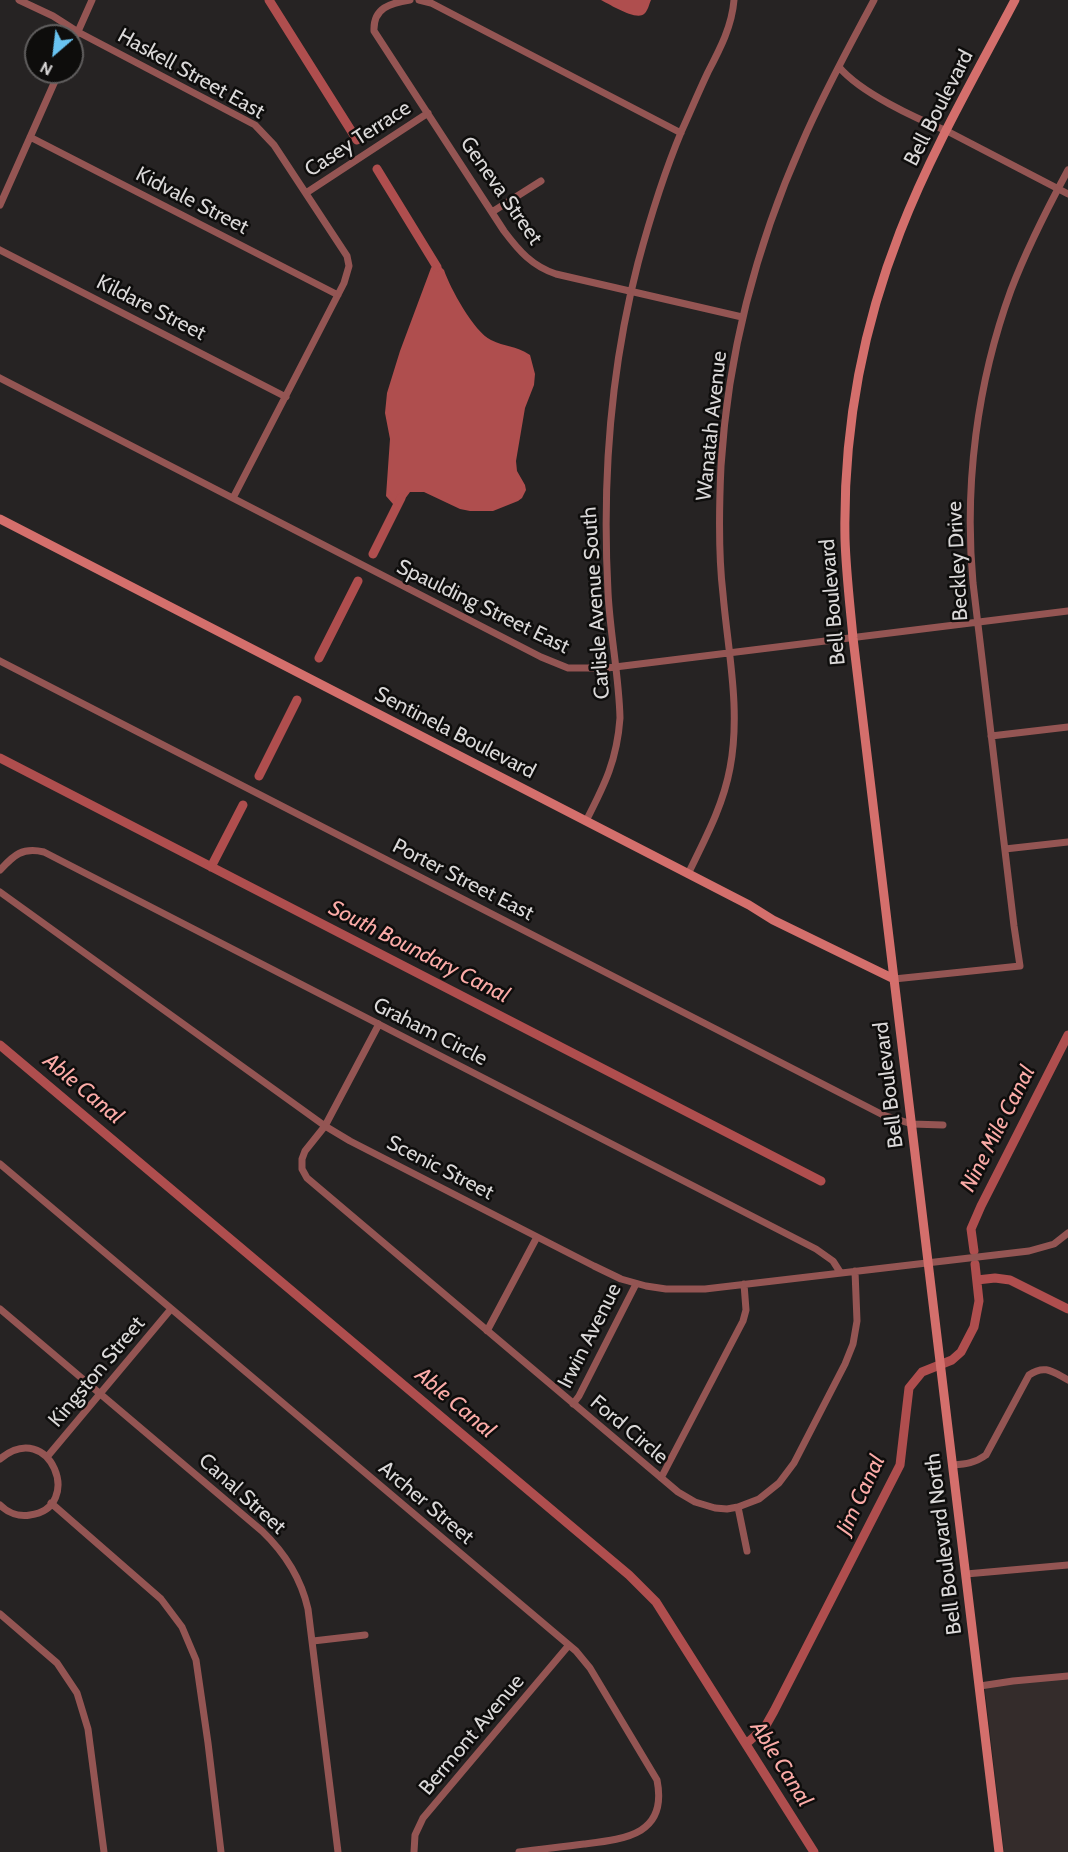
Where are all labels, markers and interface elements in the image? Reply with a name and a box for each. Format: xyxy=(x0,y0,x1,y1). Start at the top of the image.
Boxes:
street label: Haskell Street East xyxy=(113,23,269,125)
north arrow xyxy=(24,24,84,84)
street label: Bell Boulevard xyxy=(899,46,979,170)
text: N xyxy=(37,58,56,80)
street label: Casey Terrace xyxy=(300,95,416,183)
street label: Geneva Street xyxy=(455,132,547,250)
street label: Kidvale Street xyxy=(131,162,253,240)
street label: Kildare Street xyxy=(92,270,210,346)
street label: Wanatah Avenue xyxy=(692,350,732,502)
street label: Beckley Drive xyxy=(942,500,974,622)
street label: Carlisle Avenue South xyxy=(577,506,615,700)
street label: Bell Boulevard xyxy=(815,538,851,666)
street label: Spaulding Street East xyxy=(393,554,573,660)
street label: Sentinela Boulevard xyxy=(370,682,540,784)
street label: Porter Street East xyxy=(388,834,538,926)
water label: South Boundary Canal xyxy=(324,895,514,1009)
street label: Graham Circle xyxy=(369,992,491,1072)
street label: Bell Boulevard xyxy=(869,1021,909,1149)
water label: Able Canal xyxy=(38,1048,128,1130)
water label: Nine Mile Canal xyxy=(955,1062,1041,1196)
street label: Scenic Street xyxy=(382,1130,498,1206)
street label: Irwin Avenue xyxy=(553,1279,627,1393)
street label: Kingston Street xyxy=(43,1312,151,1432)
water label: Able Canal xyxy=(410,1362,500,1444)
street label: Ford Circle xyxy=(585,1390,673,1470)
street label: Canal Street xyxy=(193,1448,291,1540)
water label: Jim Canal xyxy=(831,1451,891,1539)
street label: Bell Boulevard North xyxy=(920,1452,968,1636)
street label: Archer Street xyxy=(373,1456,479,1550)
street label: Bermont Avenue xyxy=(414,1670,530,1800)
water label: Able Canal xyxy=(744,1716,818,1812)

